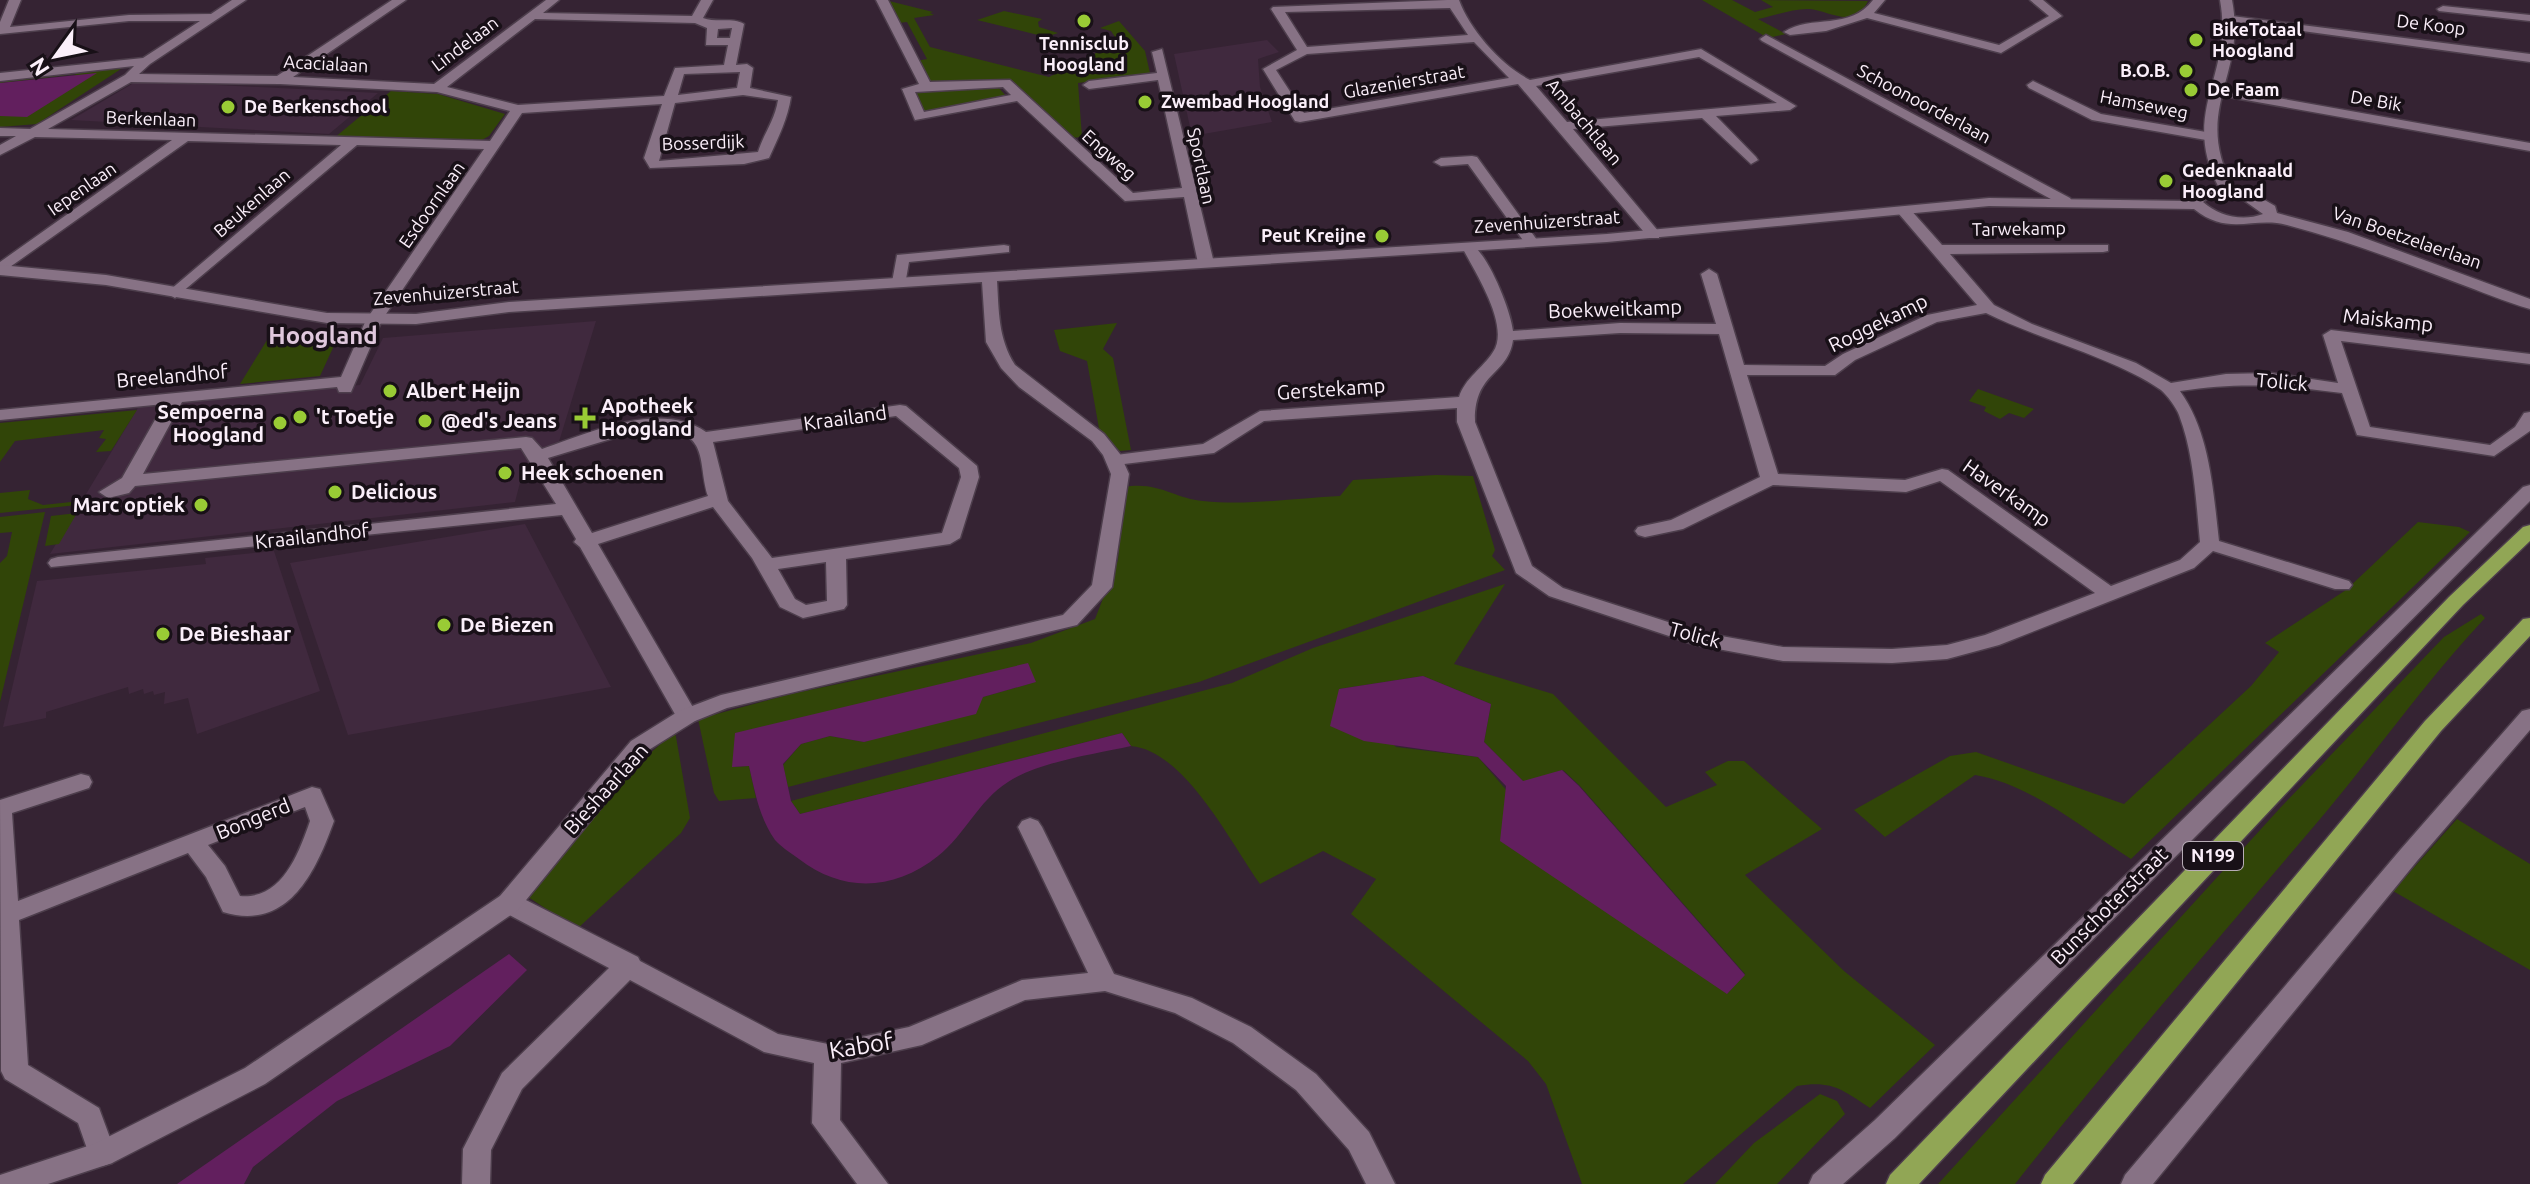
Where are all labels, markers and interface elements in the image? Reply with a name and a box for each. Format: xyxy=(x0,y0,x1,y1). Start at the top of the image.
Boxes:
street label: De Koop xyxy=(2396,10,2467,38)
street label: Lindelaan xyxy=(427,12,501,75)
marker: Tennisclub Hoogland xyxy=(1075,12,1093,30)
north arrow xyxy=(16,16,96,96)
place label: BikeTotaal Hoogland xyxy=(2212,19,2302,60)
marker: BikeTotaal Hoogland xyxy=(2187,31,2205,49)
place label: Tennisclub Hoogland xyxy=(1039,33,1129,74)
street label: Acacialaan xyxy=(283,51,369,75)
text: N xyxy=(24,53,54,81)
street label: Schoonoorderlaan xyxy=(1854,60,1995,147)
place label: B.O.B. xyxy=(2120,60,2170,80)
street label: Glazenierstraat xyxy=(1342,61,1466,102)
marker: B.O.B. xyxy=(2177,62,2195,80)
street label: Ambachtlaan xyxy=(1543,74,1627,168)
place label: De Faam xyxy=(2207,79,2279,99)
marker: De Faam xyxy=(2182,81,2200,99)
street label: Hamseweg xyxy=(2098,86,2190,122)
street label: De Bik xyxy=(2349,86,2403,114)
place label: Zwembad Hoogland xyxy=(1161,91,1329,111)
marker: Zwembad Hoogland xyxy=(1136,93,1154,111)
place label: De Berkenschool xyxy=(244,96,387,116)
marker: De Berkenschool xyxy=(219,98,237,116)
street label: Berkenlaan xyxy=(105,106,197,130)
street label: Engweg xyxy=(1079,125,1140,183)
street label: Sportlaan xyxy=(1184,126,1220,206)
street label: Bosserdijk xyxy=(661,131,745,153)
street label: Iepenlaan xyxy=(43,157,119,219)
street label: Esdoornlaan xyxy=(394,158,468,251)
place label: Gedenknaald Hoogland xyxy=(2182,160,2293,201)
street label: Beukenlaan xyxy=(209,164,293,241)
marker: Gedenknaald Hoogland xyxy=(2157,172,2175,190)
street label: Van Boetzelaerlaan xyxy=(2330,202,2484,272)
street label: Zevenhuizerstraat xyxy=(1473,206,1621,236)
street label: Tarwekamp xyxy=(1972,217,2066,239)
place label: Peut Kreijne xyxy=(1261,225,1366,245)
marker: Peut Kreijne xyxy=(1373,227,1391,245)
street label: Zevenhuizerstraat xyxy=(372,276,520,308)
street label: Roggekamp xyxy=(1824,289,1931,356)
street label: Boekweitkamp xyxy=(1548,295,1682,322)
street label: Maiskamp xyxy=(2342,303,2434,336)
district label: Hoogland xyxy=(268,322,378,349)
street label: Breelandhof xyxy=(115,359,229,392)
street label: Tolick xyxy=(2255,368,2309,395)
street label: Gerstekamp xyxy=(1276,373,1386,404)
place label: Albert Heijn xyxy=(406,379,521,402)
marker: Albert Heijn xyxy=(381,382,399,400)
place label: Apotheek Hoogland xyxy=(601,394,694,440)
place label: Sempoerna Hoogland xyxy=(158,400,264,446)
street label: Kraailand xyxy=(802,400,888,435)
place label: 't Toetje xyxy=(316,405,394,428)
marker: 't Toetje xyxy=(291,408,309,426)
place label: @ed's Jeans xyxy=(441,409,557,432)
marker: Apotheek Hoogland xyxy=(576,409,594,427)
marker: @ed's Jeans xyxy=(416,412,434,430)
marker: Sempoerna Hoogland xyxy=(271,414,289,432)
street label: Haverkamp xyxy=(1959,454,2056,531)
place label: Heek schoenen xyxy=(521,461,664,484)
marker: Heek schoenen xyxy=(496,464,514,482)
place label: Delicious xyxy=(351,480,437,503)
marker: Delicious xyxy=(326,483,344,501)
place label: Marc optiek xyxy=(73,493,185,516)
marker: Marc optiek xyxy=(192,496,210,514)
street label: Kraailandhof xyxy=(254,518,370,553)
place label: De Biezen xyxy=(460,613,554,636)
marker: De Biezen xyxy=(435,616,453,634)
street label: Tolick xyxy=(1667,617,1723,652)
place label: De Bieshaar xyxy=(179,622,292,645)
marker: De Bieshaar xyxy=(154,625,172,643)
street label: Bieshaarlaan xyxy=(559,739,652,839)
street label: Bongerd xyxy=(213,793,293,844)
street label: Bunschoterstraat xyxy=(2045,842,2172,969)
road number: N199 xyxy=(2183,842,2243,870)
street label: Kabof xyxy=(827,1027,896,1064)

